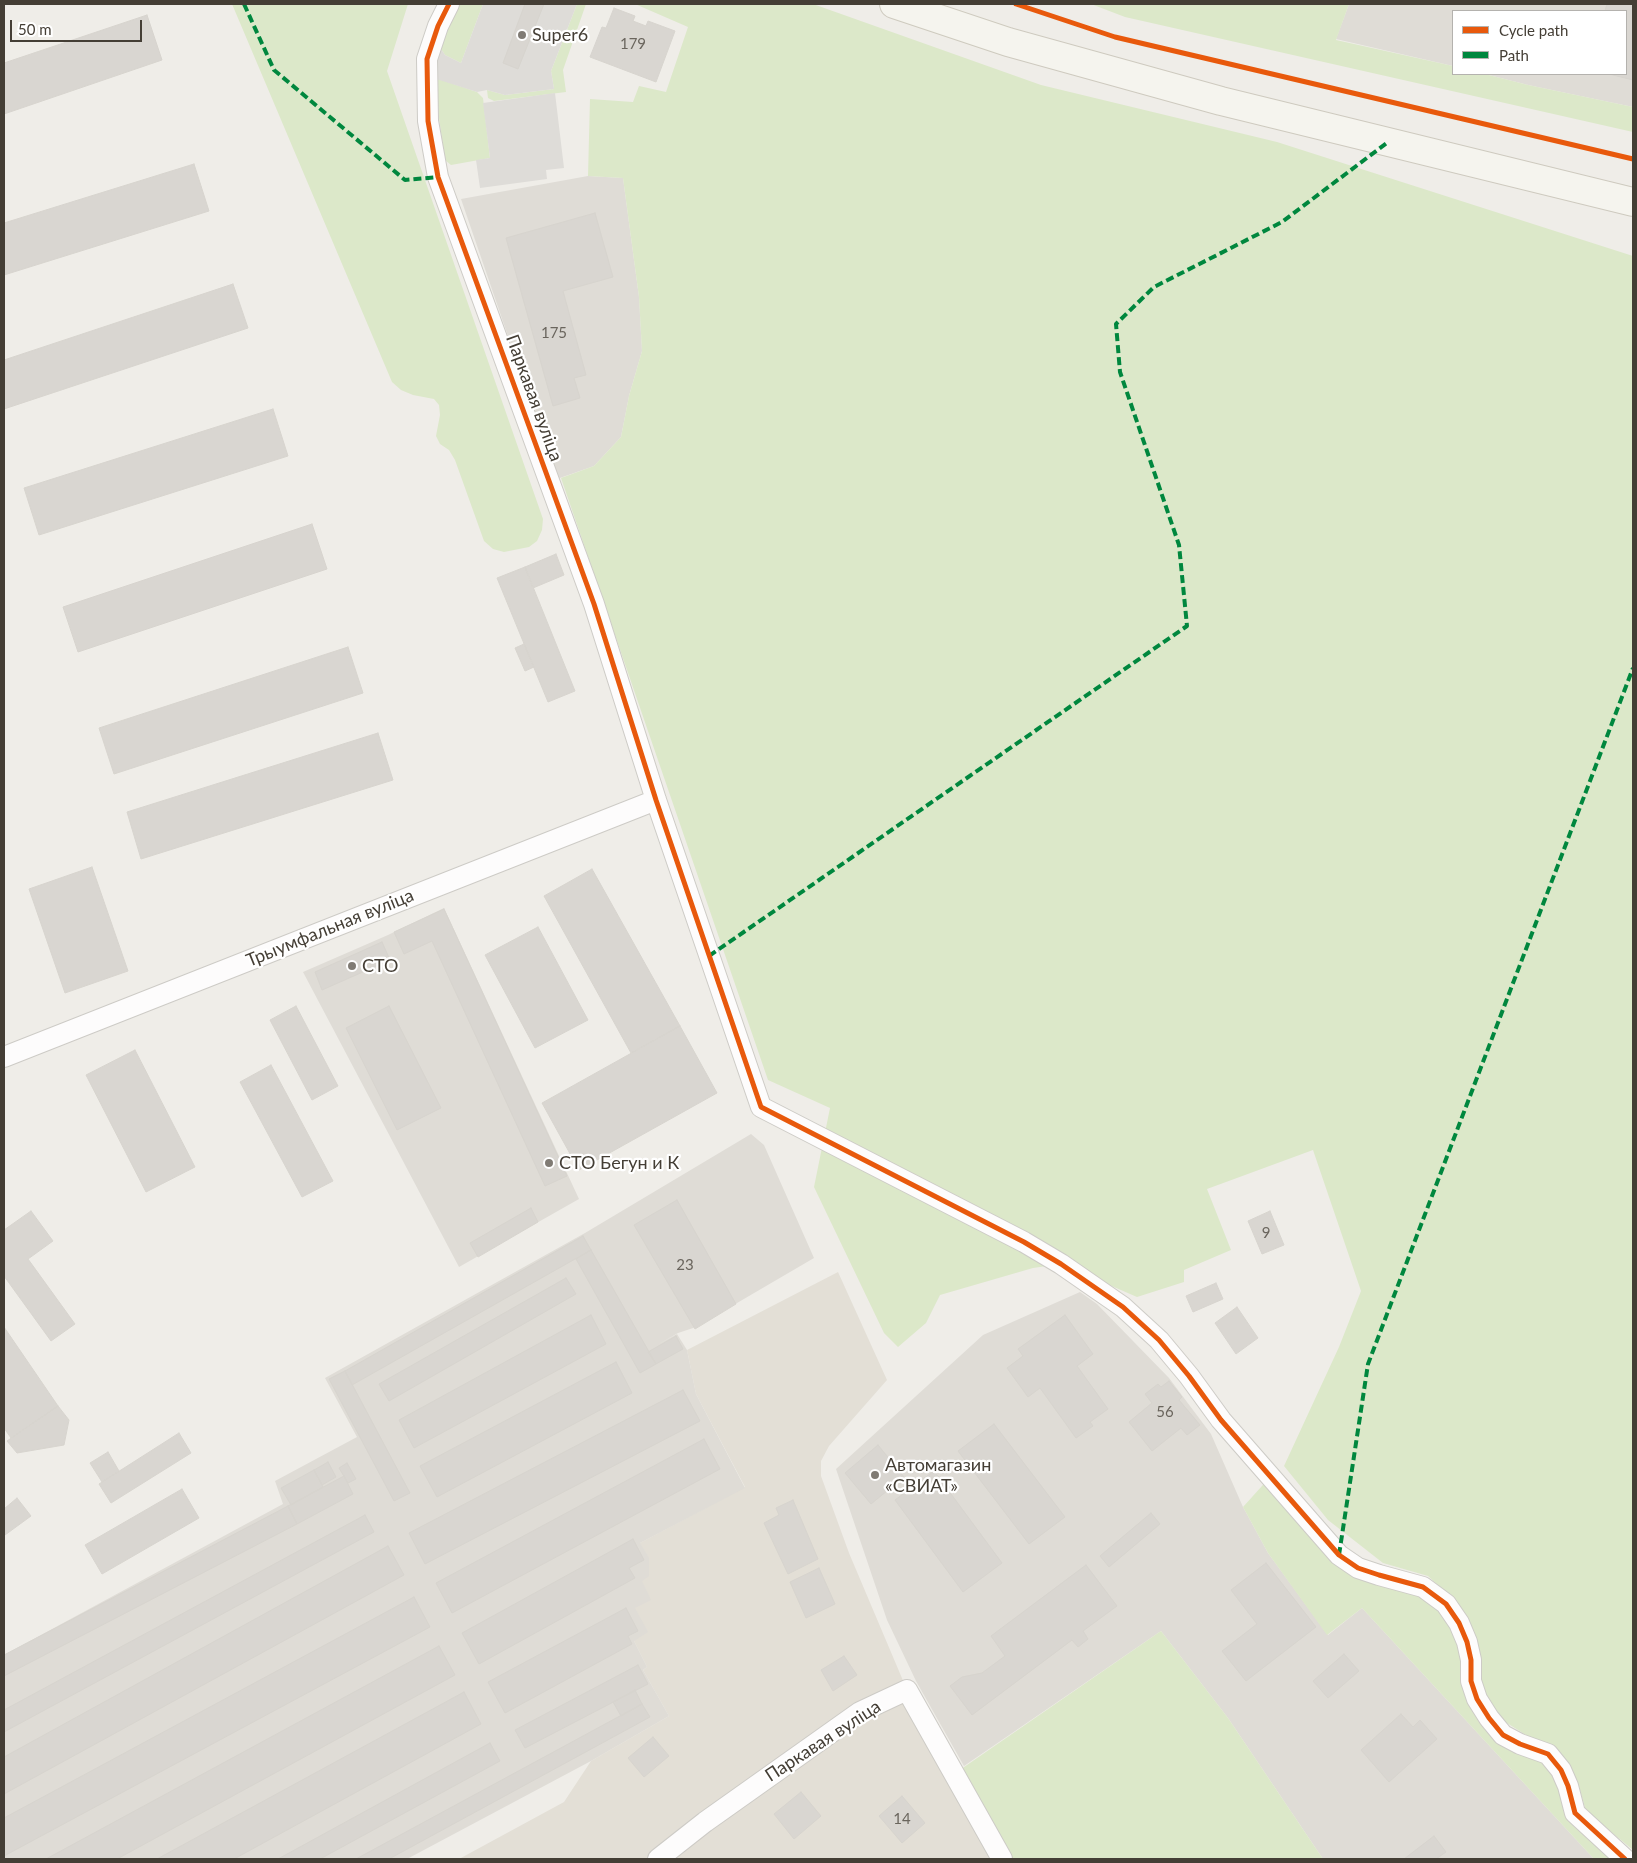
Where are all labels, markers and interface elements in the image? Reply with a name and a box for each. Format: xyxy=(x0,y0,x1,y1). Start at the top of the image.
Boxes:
scale bar xyxy=(12,10,145,42)
legend xyxy=(1452,10,1627,75)
text: 50 m xyxy=(18,20,52,38)
text: Cycle path xyxy=(1499,21,1568,39)
place label: Super6 xyxy=(532,24,588,46)
marker: Super6 xyxy=(516,29,528,41)
house number: 179 xyxy=(620,35,646,53)
text: Path xyxy=(1499,46,1529,64)
house number: 175 xyxy=(541,324,567,342)
street label: Паркавая вуліца xyxy=(501,332,567,464)
street label: Трыумфальная вуліца xyxy=(243,884,417,972)
place label: СТО xyxy=(362,955,398,977)
marker: СТО xyxy=(346,960,358,972)
place label: СТО Бегун и К xyxy=(559,1152,679,1174)
marker: СТО Бегун и К xyxy=(543,1157,555,1169)
house number: 9 xyxy=(1262,1224,1270,1242)
house number: 23 xyxy=(676,1256,694,1274)
house number: 56 xyxy=(1156,1403,1174,1421)
place label: Автомагазин «СВИАТ» xyxy=(885,1454,991,1496)
marker: Автомагазин «СВИАТ» xyxy=(869,1469,881,1481)
street label: Паркавая вуліца xyxy=(761,1696,885,1786)
house number: 14 xyxy=(893,1810,911,1828)

